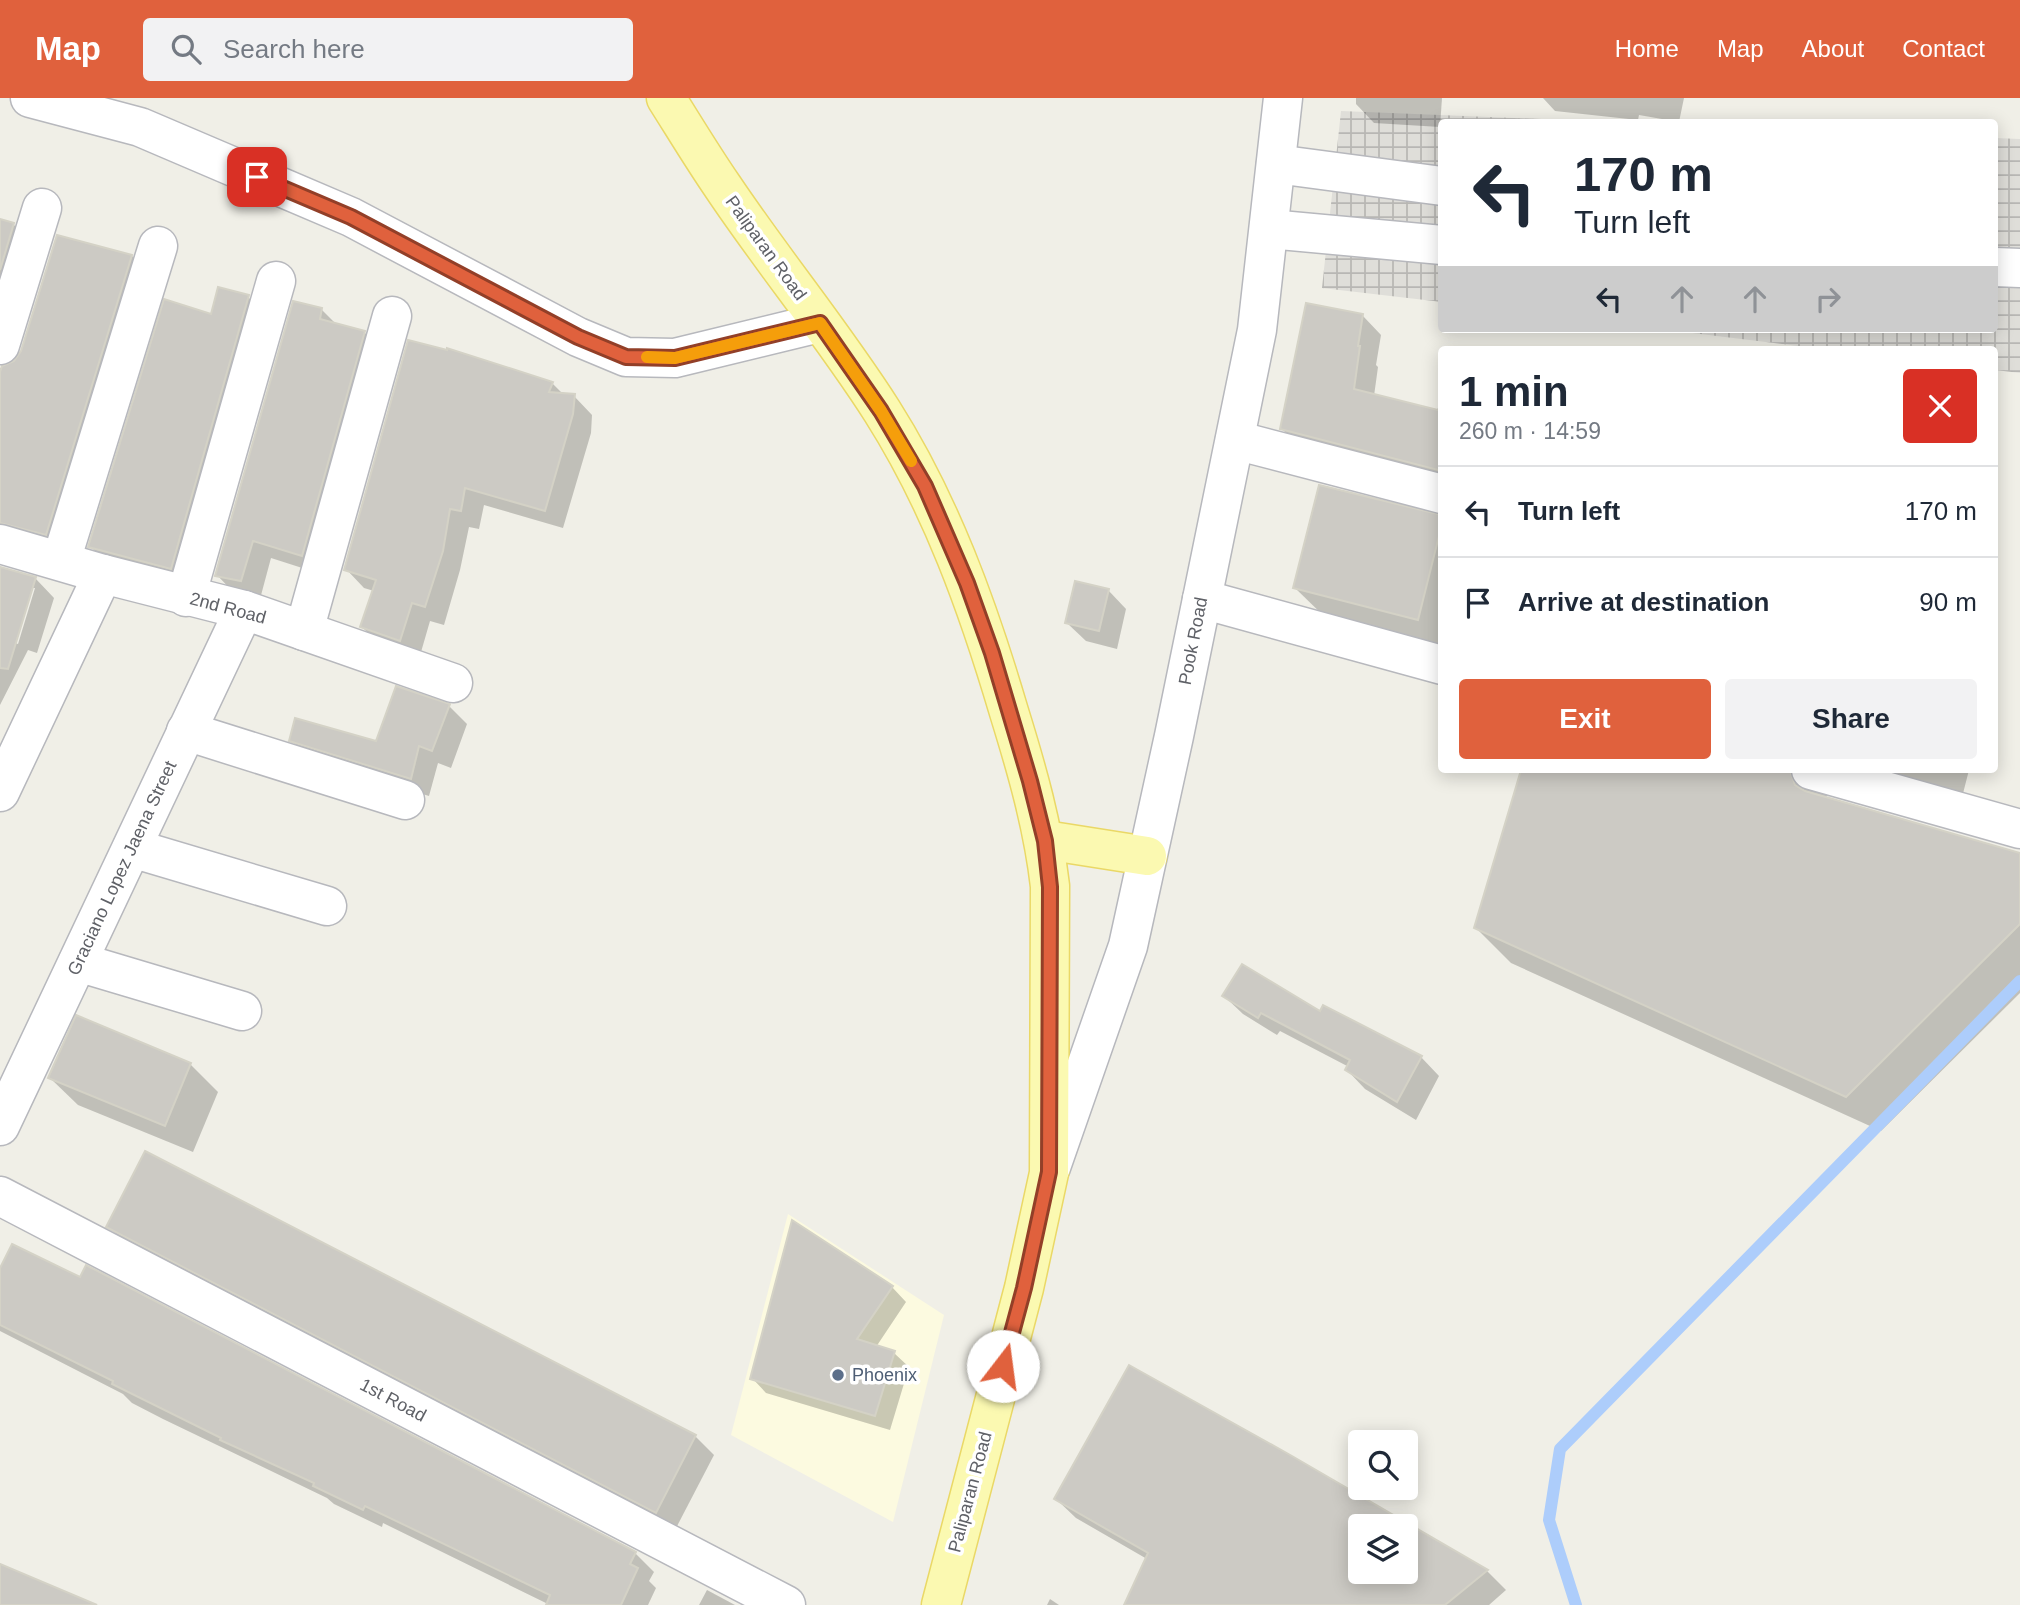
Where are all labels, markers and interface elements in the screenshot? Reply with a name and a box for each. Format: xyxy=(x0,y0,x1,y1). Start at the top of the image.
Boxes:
search box xyxy=(143,18,633,81)
text: Map xyxy=(35,30,101,67)
icon: search xyxy=(167,30,205,68)
text: Search here xyxy=(223,34,365,64)
text: Home xyxy=(1615,35,1679,62)
text: Map xyxy=(1717,35,1764,62)
text: About xyxy=(1802,35,1864,62)
text: Contact xyxy=(1902,35,1985,62)
pin xyxy=(227,147,287,207)
icon: left xyxy=(1459,147,1550,238)
text: 170 m xyxy=(1574,147,1713,201)
icon: arrive xyxy=(238,158,276,196)
street label: Paliparan Road xyxy=(721,192,811,304)
text: Turn left xyxy=(1574,204,1690,240)
icon: left xyxy=(1590,280,1628,318)
icon: ahead xyxy=(1663,280,1701,318)
icon: ahead xyxy=(1736,280,1774,318)
icon: right xyxy=(1809,280,1847,318)
text: 1 min xyxy=(1459,368,1569,415)
button: close xyxy=(1903,369,1977,443)
text: 260 m · 14:59 xyxy=(1459,418,1601,444)
icon: left xyxy=(1459,493,1497,531)
text: Turn left xyxy=(1518,496,1620,526)
text: 170 m xyxy=(1905,496,1977,526)
icon: arrive xyxy=(1459,584,1497,622)
text: Arrive at destination xyxy=(1518,587,1769,617)
text: 90 m xyxy=(1919,587,1977,617)
street label: 2nd Road xyxy=(188,588,268,628)
street label: Pook Road xyxy=(1175,595,1211,687)
button: Exit xyxy=(1459,679,1711,759)
button: Share xyxy=(1725,679,1977,759)
street label: Graciano Lopez Jaena Street xyxy=(63,758,181,978)
position arrow xyxy=(966,1329,1040,1403)
place label: Phoenix xyxy=(852,1365,917,1385)
marker: Phoenix xyxy=(830,1367,846,1383)
street label: 1st Road xyxy=(356,1374,430,1426)
street label: Paliparan Road xyxy=(944,1429,996,1555)
map controls xyxy=(1348,1430,1418,1584)
button: search xyxy=(1348,1430,1418,1500)
button: layers xyxy=(1348,1514,1418,1584)

